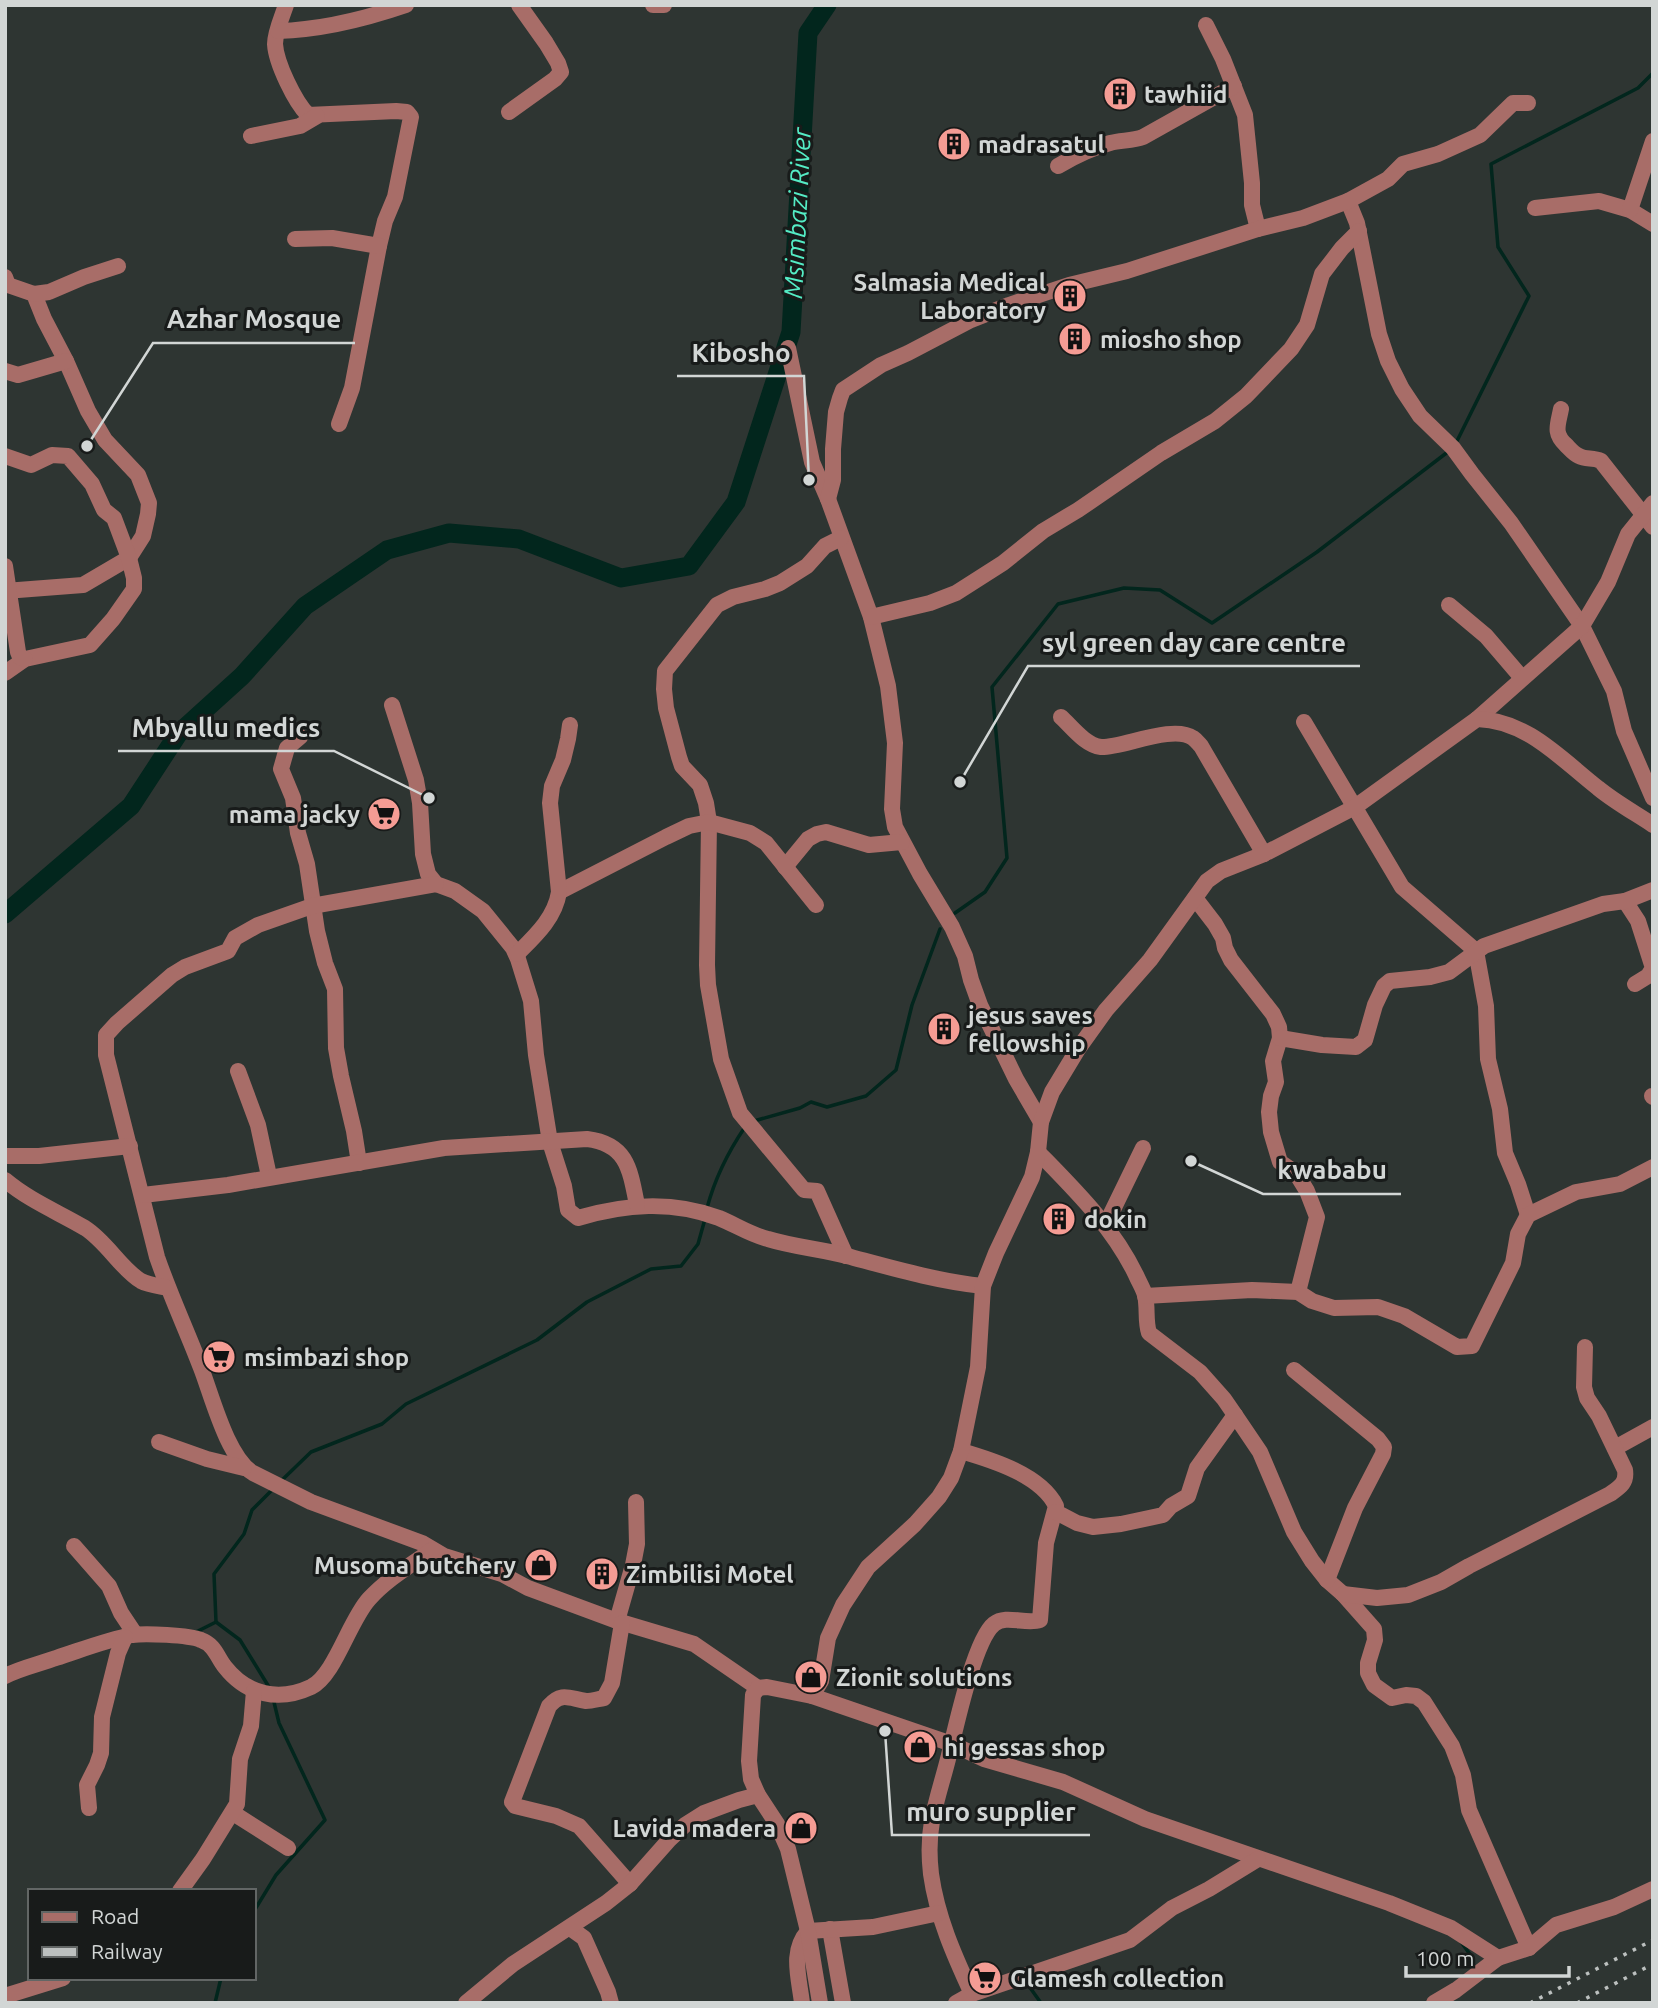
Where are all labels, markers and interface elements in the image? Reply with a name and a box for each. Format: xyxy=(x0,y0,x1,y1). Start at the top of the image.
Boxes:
building icon: tawhiid xyxy=(1101,75,1139,113)
place label: tawhiid xyxy=(1144,81,1227,108)
building icon: madrasatul xyxy=(935,125,973,163)
water label: Msimbazi River xyxy=(778,126,816,299)
place label: madrasatul xyxy=(978,131,1105,158)
place label: Salmasia Medical Laboratory xyxy=(854,269,1046,324)
building icon: Salmasia Medical Laboratory xyxy=(1051,277,1089,315)
callout: Azhar Mosque xyxy=(153,296,355,343)
text: Azhar Mosque xyxy=(167,304,341,333)
building icon: miosho shop xyxy=(1056,320,1094,358)
place label: miosho shop xyxy=(1100,326,1242,353)
callout: Kibosho xyxy=(677,329,804,376)
text: Kibosho xyxy=(691,338,791,367)
callout: syl green day care centre xyxy=(1028,619,1360,666)
text: syl green day care centre xyxy=(1042,628,1346,657)
callout: Mbyallu medics xyxy=(118,704,334,751)
text: Mbyallu medics xyxy=(132,713,320,742)
supermarket icon: mama jacky xyxy=(365,795,403,833)
place label: mama jacky xyxy=(229,801,360,828)
place label: jesus saves fellowship xyxy=(966,1002,1093,1057)
building icon: jesus saves fellowship xyxy=(925,1010,963,1048)
callout: kwababu xyxy=(1263,1147,1401,1194)
text: kwababu xyxy=(1277,1155,1387,1184)
building icon: dokin xyxy=(1040,1200,1078,1238)
place label: dokin xyxy=(1084,1206,1147,1233)
supermarket icon: msimbazi shop xyxy=(200,1338,238,1376)
place label: msimbazi shop xyxy=(244,1344,409,1371)
shop icon: Musoma butchery xyxy=(522,1546,560,1584)
place label: Musoma butchery xyxy=(314,1552,516,1579)
building icon: Zimbilisi Motel xyxy=(583,1555,621,1593)
place label: Zimbilisi Motel xyxy=(626,1561,794,1588)
shop icon: Zionit solutions xyxy=(792,1658,830,1696)
place label: Zionit solutions xyxy=(836,1664,1012,1691)
shop icon: hi gessas shop xyxy=(901,1728,939,1766)
place label: hi gessas shop xyxy=(944,1734,1105,1761)
callout: muro supplier xyxy=(892,1788,1090,1835)
text: muro supplier xyxy=(906,1797,1076,1826)
shop icon: Lavida madera xyxy=(782,1809,820,1847)
place label: Lavida madera xyxy=(613,1815,776,1842)
legend xyxy=(28,1889,256,1980)
text: Road xyxy=(91,1904,139,1928)
scale bar xyxy=(1406,1934,1569,1978)
text: Railway xyxy=(91,1939,163,1963)
text: 100 m xyxy=(1416,1946,1474,1970)
supermarket icon: Glamesh collection xyxy=(966,1959,1004,1997)
place label: Glamesh collection xyxy=(1010,1965,1224,1992)

